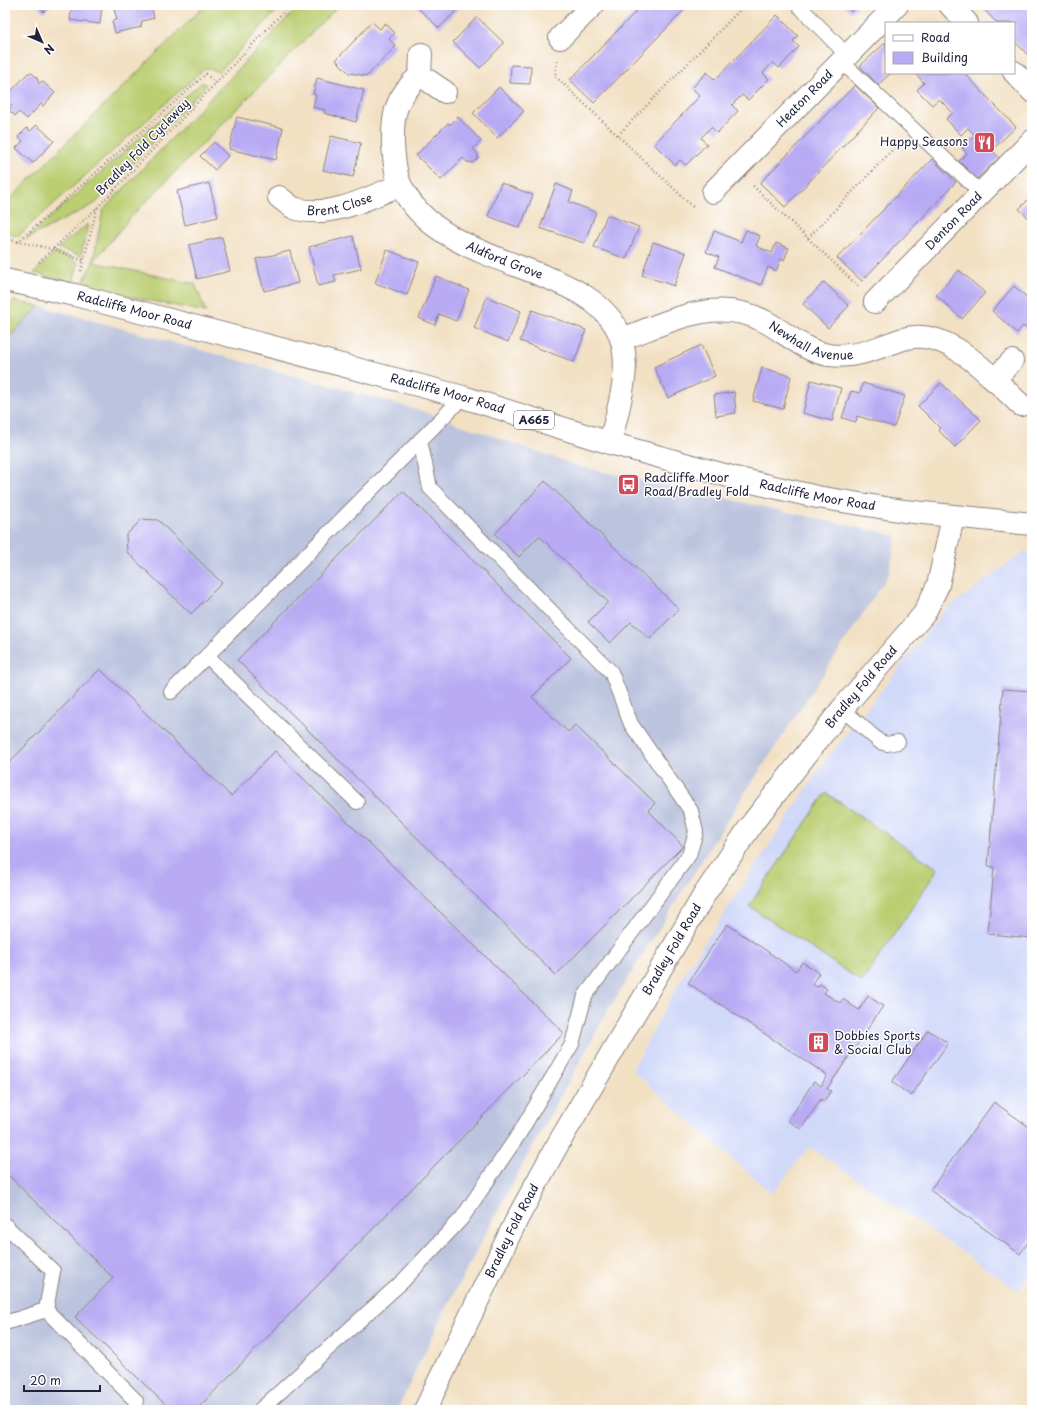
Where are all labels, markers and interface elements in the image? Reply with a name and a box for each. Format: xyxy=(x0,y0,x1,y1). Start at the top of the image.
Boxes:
north arrow xyxy=(22,22,62,62)
legend xyxy=(885,22,1015,74)
text: Road xyxy=(921,28,950,46)
text: N xyxy=(40,40,59,59)
text: Building xyxy=(921,48,968,66)
street label: Heaton Road xyxy=(772,65,837,131)
street label: Bradley Fold Cycleway xyxy=(91,94,193,199)
restaurant icon: Happy Seasons xyxy=(971,129,997,155)
place label: Happy Seasons xyxy=(880,132,969,150)
street label: Denton Road xyxy=(921,187,986,254)
street label: Brent Close xyxy=(306,188,374,219)
street label: Aldford Grove xyxy=(463,236,546,283)
street label: Radcliffe Moor Road xyxy=(75,286,194,333)
street label: Newhall Avenue xyxy=(766,316,855,364)
street label: Radcliffe Moor Road xyxy=(389,368,507,417)
road number: A665 xyxy=(514,411,554,429)
place label: Radcliffe Moor Road/Bradley Fold xyxy=(644,468,749,500)
bus stop icon: Radcliffe Moor Road/Bradley Fold xyxy=(615,472,641,498)
street label: Radcliffe Moor Road xyxy=(758,474,877,514)
street label: Bradley Fold Road xyxy=(820,641,901,732)
street label: Bradley Fold Road xyxy=(637,900,705,998)
place label: Dobbies Sports & Social Club xyxy=(834,1026,921,1058)
building icon: Dobbies Sports & Social Club xyxy=(805,1030,831,1056)
street label: Bradley Fold Road xyxy=(480,1180,543,1281)
scale bar xyxy=(24,1367,100,1393)
text: 20 m xyxy=(30,1371,61,1389)

